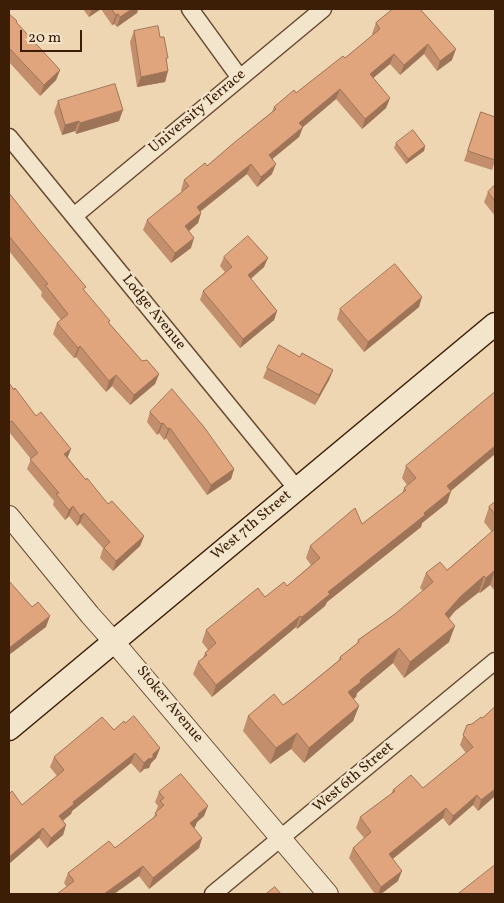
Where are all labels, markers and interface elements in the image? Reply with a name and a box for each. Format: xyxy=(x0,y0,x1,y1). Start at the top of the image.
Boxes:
scale bar xyxy=(22,20,85,52)
text: 20 m xyxy=(28,28,61,49)
street label: University Terrace xyxy=(146,66,250,158)
street label: Lodge Avenue xyxy=(117,272,189,354)
street label: West 7th Street xyxy=(208,487,296,565)
street label: Stoker Avenue xyxy=(132,663,206,747)
street label: West 6th Street xyxy=(310,739,398,817)

